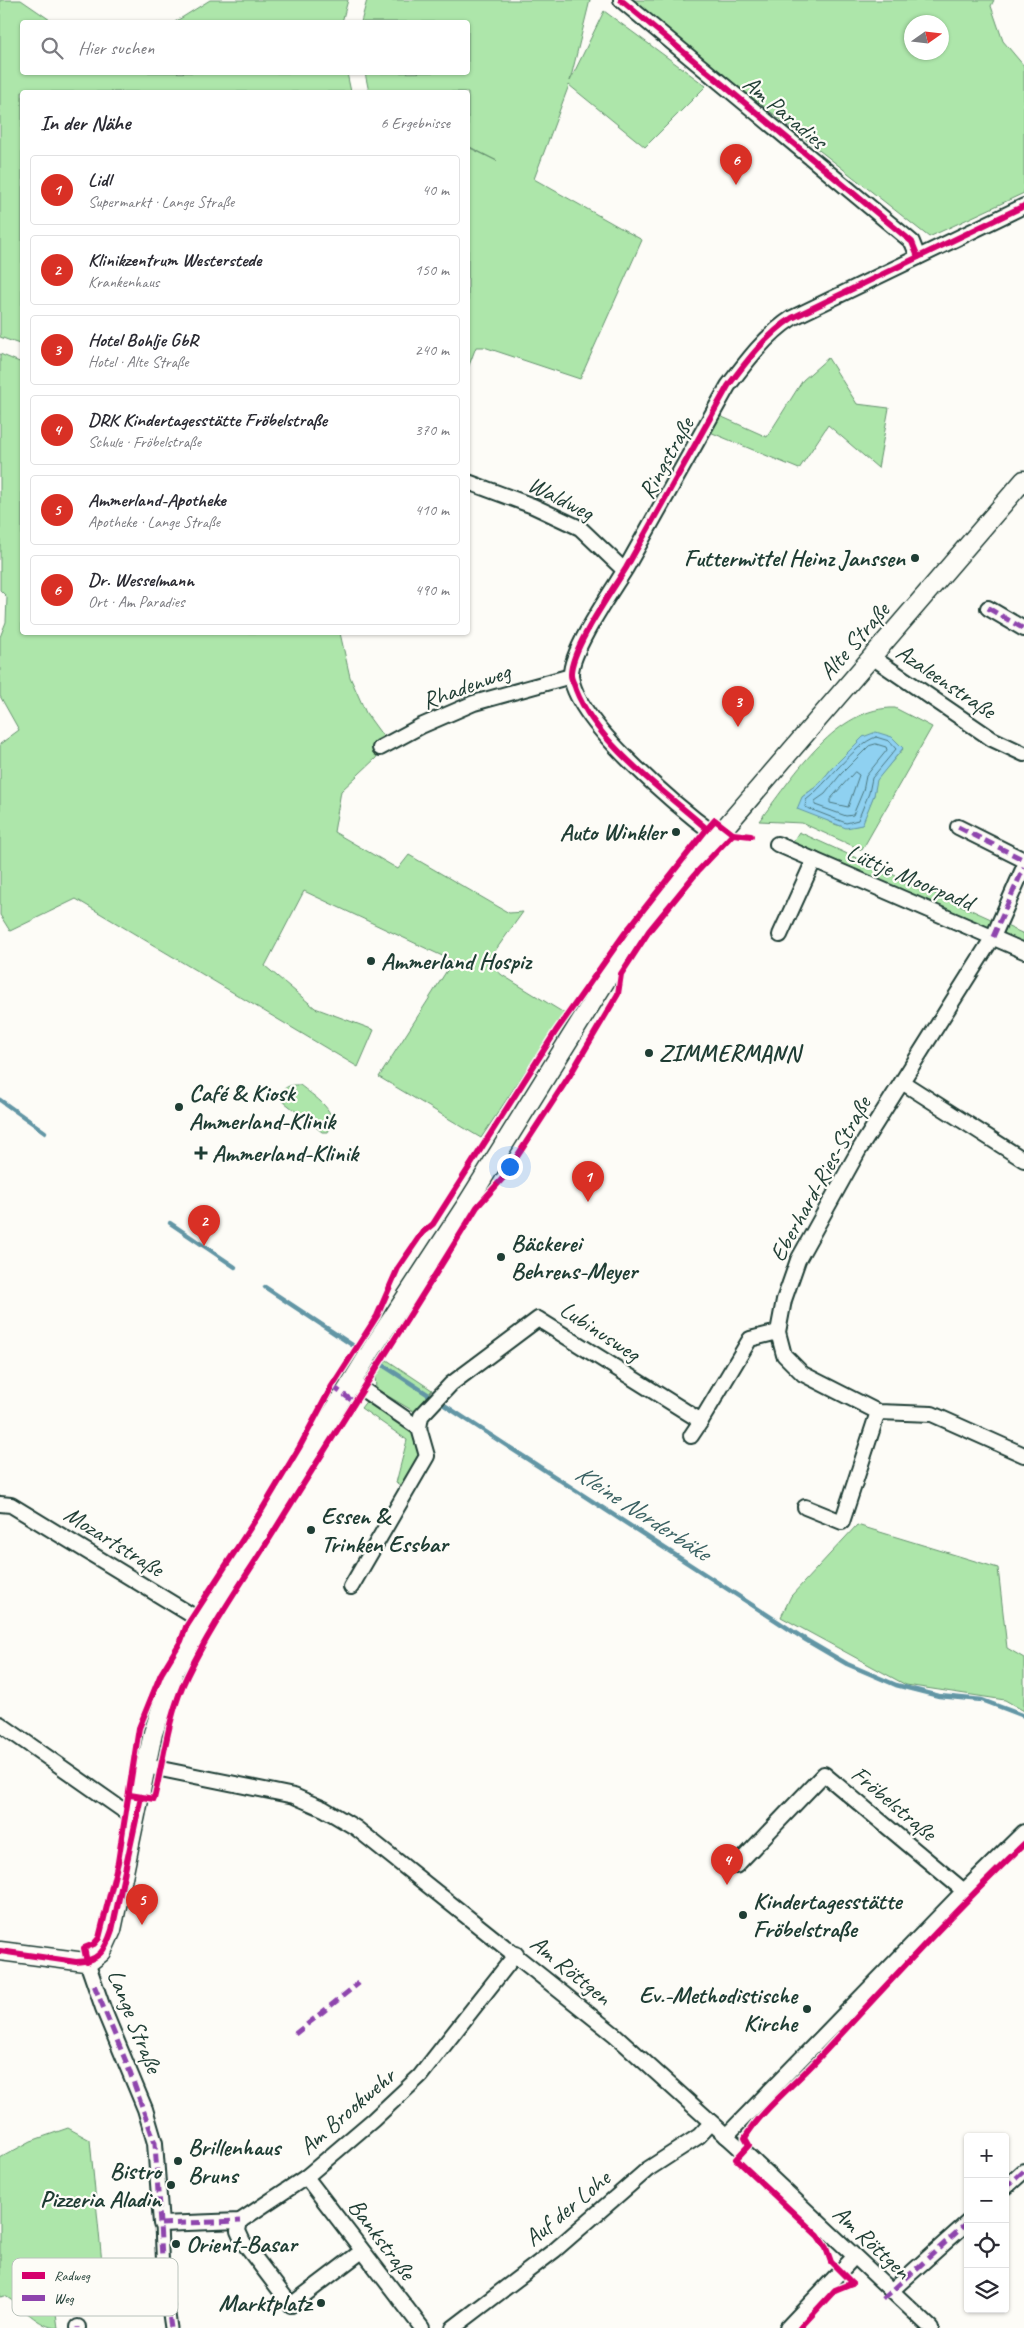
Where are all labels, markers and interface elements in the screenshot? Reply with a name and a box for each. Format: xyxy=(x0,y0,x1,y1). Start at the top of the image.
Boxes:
north arrow xyxy=(904,15,949,60)
search box xyxy=(20,20,470,75)
icon: search xyxy=(38,34,66,62)
text: Hier suchen xyxy=(78,36,154,60)
street label: Am Paradies xyxy=(737,68,835,157)
text: In der Nähe xyxy=(40,110,130,136)
text: 6 Ergebnisse xyxy=(381,113,450,133)
pin: 6 xyxy=(720,144,752,185)
text: Lidl xyxy=(88,168,111,192)
text: 1 xyxy=(53,180,61,200)
text: 40 m xyxy=(422,180,449,200)
text: Supermarkt · Lange Straße xyxy=(88,192,234,212)
text: Klinikzentrum Westerstede xyxy=(88,248,261,272)
text: 2 xyxy=(53,260,61,280)
text: 150 m xyxy=(415,260,449,280)
text: Krankenhaus xyxy=(88,272,159,292)
text: Hotel Bohlje GbR xyxy=(88,328,198,352)
text: 3 xyxy=(53,340,61,360)
text: 240 m xyxy=(415,340,449,360)
text: Hotel · Alte Straße xyxy=(88,352,189,372)
text: DRK Kindertagesstätte Fröbelstraße xyxy=(88,408,327,432)
street label: Ringstraße xyxy=(631,410,702,504)
text: 4 xyxy=(53,420,61,440)
text: 370 m xyxy=(415,420,449,440)
text: Schule · Fröbelstraße xyxy=(88,432,201,452)
street label: Waldweg xyxy=(523,469,600,528)
text: Ammerland-Apotheke xyxy=(88,488,226,512)
text: 5 xyxy=(54,500,60,520)
text: 410 m xyxy=(415,500,449,520)
text: Apotheke · Lange Straße xyxy=(88,512,220,532)
place label: Futtermittel Heinz Janssen xyxy=(684,543,906,573)
marker: Futtermittel Heinz Janssen xyxy=(909,552,921,564)
text: Dr. Wesselmann xyxy=(88,568,194,592)
text: 6 xyxy=(53,580,61,600)
text: 490 m xyxy=(415,580,449,600)
text: Ort · Am Paradies xyxy=(88,592,184,612)
street label: Alte Straße xyxy=(812,594,897,686)
street label: Azaleenstraße xyxy=(891,637,1003,726)
street label: Rhadenweg xyxy=(418,655,516,716)
pin: 3 xyxy=(722,686,754,727)
place label: Auto Winkler xyxy=(560,817,668,847)
marker: Auto Winkler xyxy=(670,826,682,838)
street label: Lüttje Moorpadd xyxy=(842,837,981,919)
place label: Ammerland Hospiz xyxy=(381,946,533,976)
marker: Ammerland Hospiz xyxy=(365,955,377,967)
place label: ZIMMERMANN xyxy=(659,1038,804,1068)
marker: ZIMMERMANN xyxy=(643,1047,655,1059)
place label: Café & Kiosk Ammerland-Klinik xyxy=(189,1078,337,1136)
street label: Eberhard-Ries-Straße xyxy=(762,1089,879,1267)
marker: Café & Kiosk Ammerland-Klinik xyxy=(173,1101,185,1113)
place label: Ammerland-Klinik xyxy=(212,1138,360,1168)
marker: Ammerland-Klinik xyxy=(194,1146,208,1160)
your location xyxy=(497,1154,523,1180)
pin: 1 xyxy=(572,1161,604,1202)
pin: 2 xyxy=(188,1205,220,1246)
place label: Bäckerei Behrens-Meyer xyxy=(511,1228,640,1286)
marker: Bäckerei Behrens-Meyer xyxy=(495,1251,507,1263)
street label: Lubinusweg xyxy=(554,1294,648,1369)
water label: Kleine Norderbäke xyxy=(569,1457,719,1570)
street label: Mozartstraße xyxy=(59,1499,171,1584)
place label: Essen & Trinken Essbar xyxy=(321,1501,450,1559)
marker: Essen & Trinken Essbar xyxy=(305,1524,317,1536)
street label: Fröbelstraße xyxy=(845,1759,944,1849)
pin: 4 xyxy=(711,1844,743,1885)
pin: 5 xyxy=(126,1884,158,1925)
place label: Kindertagesstätte Fröbelstraße xyxy=(753,1886,903,1944)
marker: Kindertagesstätte Fröbelstraße xyxy=(737,1909,749,1921)
street label: Am Röttgen xyxy=(524,1928,619,2013)
street label: Lange Straße xyxy=(101,1965,170,2079)
place label: Ev.-Methodistische Kirche xyxy=(639,1980,799,2038)
marker: Ev.-Methodistische Kirche xyxy=(801,2003,813,2015)
street label: Am Brookwehr xyxy=(293,2059,403,2161)
place label: Brillenhaus Bruns xyxy=(188,2132,283,2190)
map controls xyxy=(964,2133,1009,2313)
button: + xyxy=(964,2133,1009,2178)
marker: Brillenhaus Bruns xyxy=(172,2155,184,2167)
place label: Bistro Pizzeria Aladin xyxy=(40,2156,163,2214)
street label: Auf der Lohe xyxy=(518,2162,618,2253)
button: − xyxy=(964,2178,1009,2223)
marker: Bistro Pizzeria Aladin xyxy=(165,2179,177,2191)
street label: Bankstraße xyxy=(342,2192,424,2287)
street label: Am Röttgen xyxy=(827,2198,918,2286)
button: locate xyxy=(964,2223,1009,2268)
place label: Orient-Basar xyxy=(186,2229,299,2259)
marker: Orient-Basar xyxy=(170,2238,182,2250)
legend xyxy=(12,2258,178,2316)
text: Radweg xyxy=(54,2267,91,2284)
button: layers xyxy=(964,2268,1009,2313)
place label: Marktplatz xyxy=(219,2288,313,2318)
text: Weg xyxy=(54,2290,75,2307)
marker: Marktplatz xyxy=(315,2297,327,2309)

